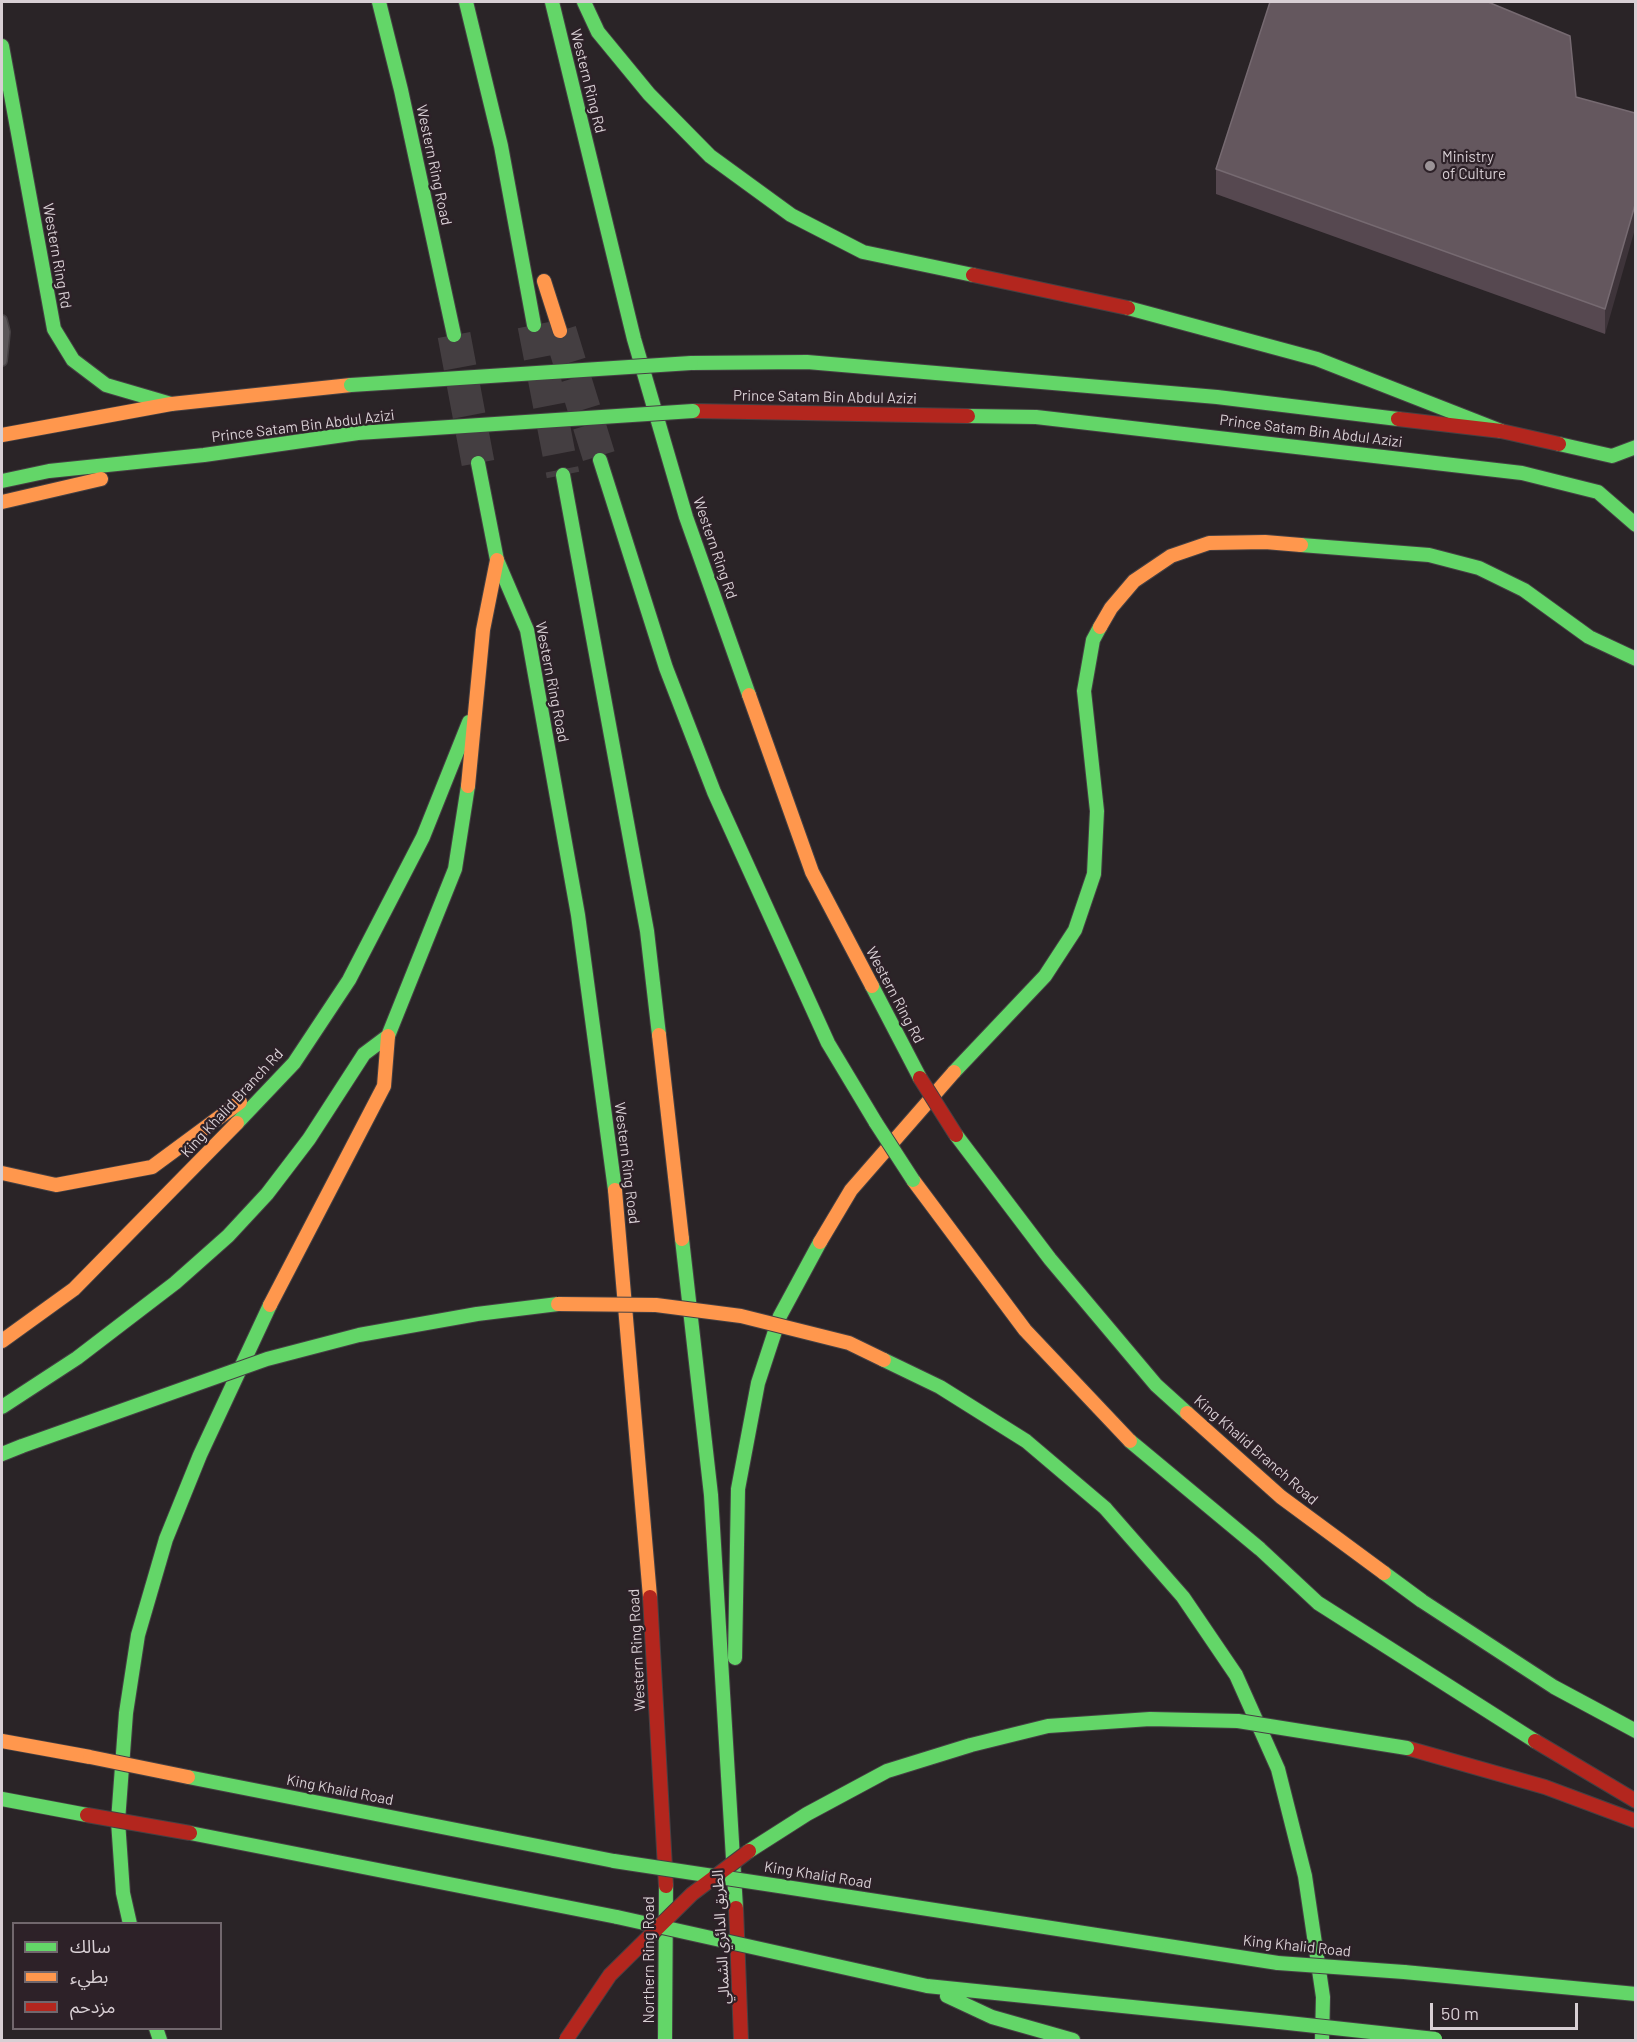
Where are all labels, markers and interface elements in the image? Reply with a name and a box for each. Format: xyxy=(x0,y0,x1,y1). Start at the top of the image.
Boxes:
street label: Western Ring Rd xyxy=(566,27,610,135)
street label: Western Ring Road xyxy=(412,103,456,227)
place label: Ministry of Culture xyxy=(1442,148,1506,183)
marker: Ministry of Culture xyxy=(1423,159,1437,173)
street label: Western Ring Rd xyxy=(39,202,75,310)
street label: Prince Satam Bin Abdul Azizi xyxy=(733,386,917,408)
street label: Prince Satam Bin Abdul Azizi xyxy=(211,406,395,446)
street label: Prince Satam Bin Abdul Azizi xyxy=(1219,411,1403,451)
street label: Western Ring Rd xyxy=(689,495,741,601)
street label: Western Ring Road xyxy=(531,620,573,744)
street label: Western Ring Rd xyxy=(862,944,928,1046)
street label: King Khalid Branch Rd xyxy=(177,1045,287,1161)
street label: Western Ring Road xyxy=(611,1101,643,1225)
street label: King Khalid Branch Road xyxy=(1190,1391,1322,1509)
street label: Western Ring Road xyxy=(625,1588,649,1712)
street label: King Khalid Road xyxy=(285,1771,395,1809)
street label: King Khalid Road xyxy=(763,1858,873,1892)
street label: الطريق الدائري الشمالي xyxy=(708,1869,734,2005)
street label: Northern Ring Road xyxy=(640,1896,658,2024)
legend xyxy=(12,1922,222,2030)
street label: King Khalid Road xyxy=(1242,1931,1352,1961)
text: سالك xyxy=(70,1935,111,1957)
text: بطيء xyxy=(70,1965,108,1987)
scale bar xyxy=(1433,1991,1582,2029)
text: مزدحم xyxy=(70,1995,115,2017)
text: 50 m xyxy=(1441,2002,1479,2024)

